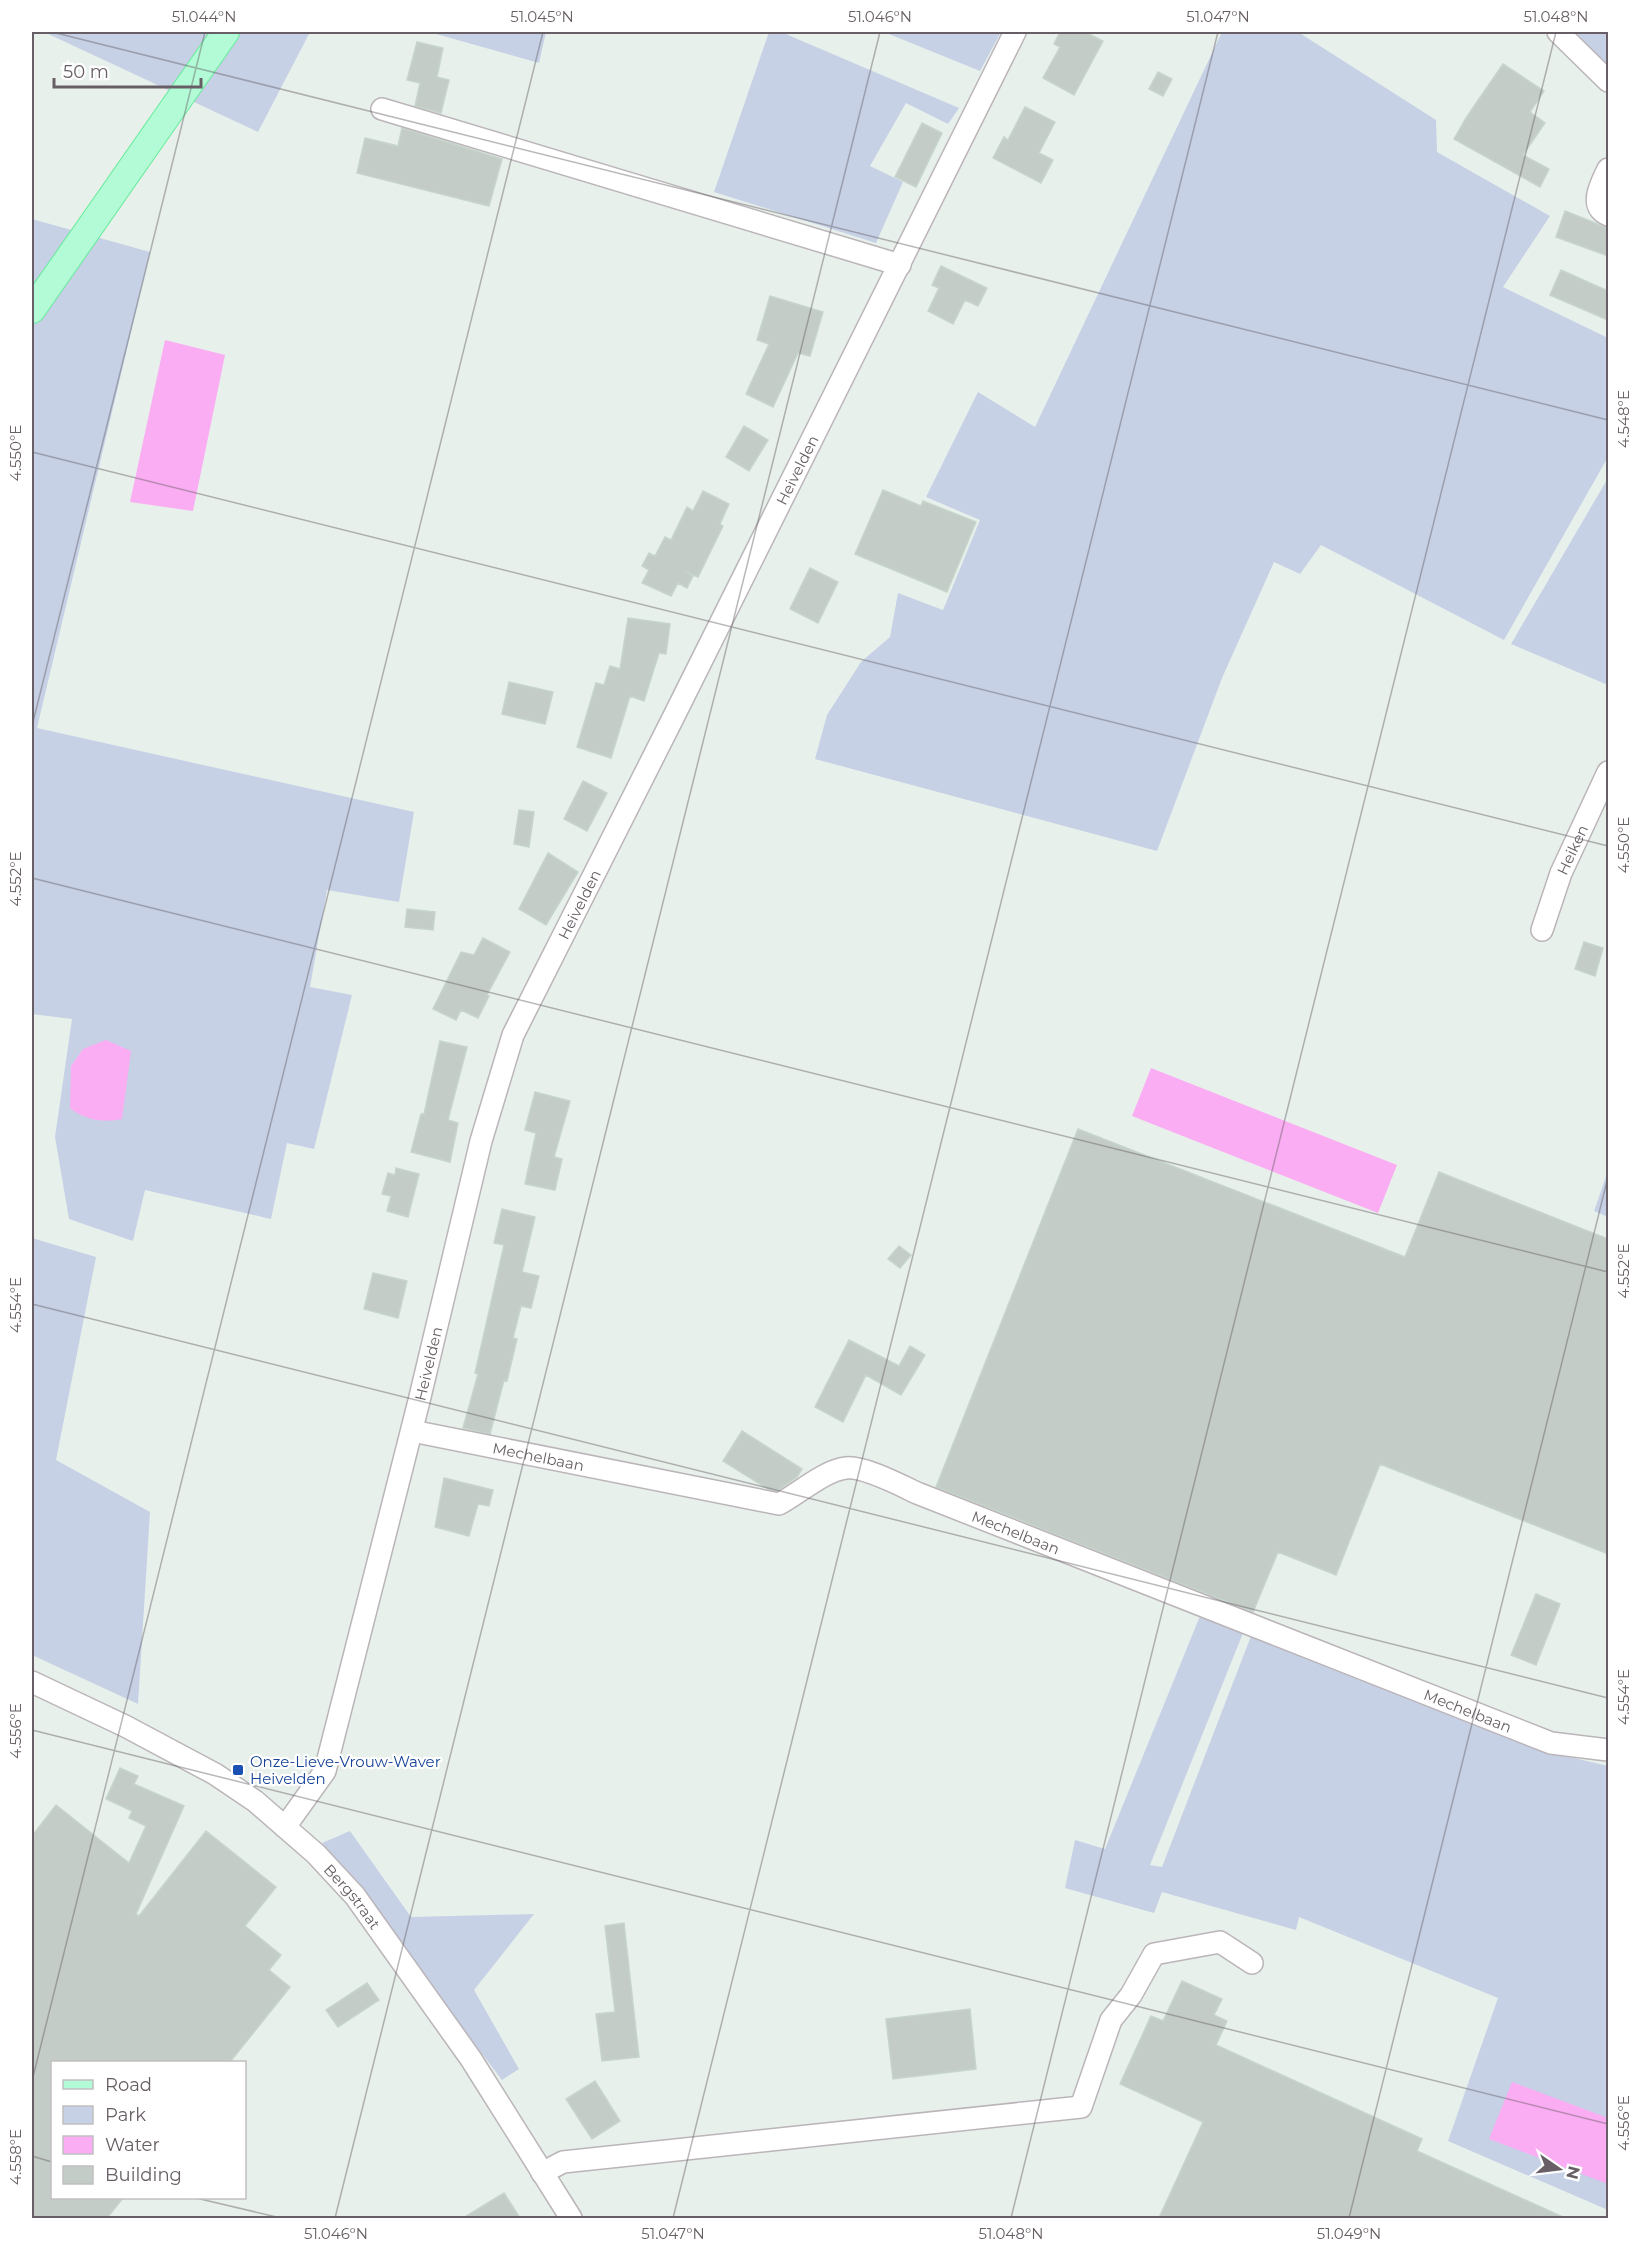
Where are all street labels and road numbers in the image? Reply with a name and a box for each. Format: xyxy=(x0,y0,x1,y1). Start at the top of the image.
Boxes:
street label: Heivelden xyxy=(771,432,822,508)
street label: Heiken xyxy=(1552,821,1592,878)
street label: Heivelden xyxy=(553,866,605,942)
street label: Heivelden xyxy=(410,1325,446,1403)
street label: Mechelbaan xyxy=(491,1438,586,1475)
street label: Mechelbaan xyxy=(969,1506,1063,1558)
street label: Mechelbaan xyxy=(1421,1684,1515,1736)
street label: Bergstraat xyxy=(320,1860,385,1933)

